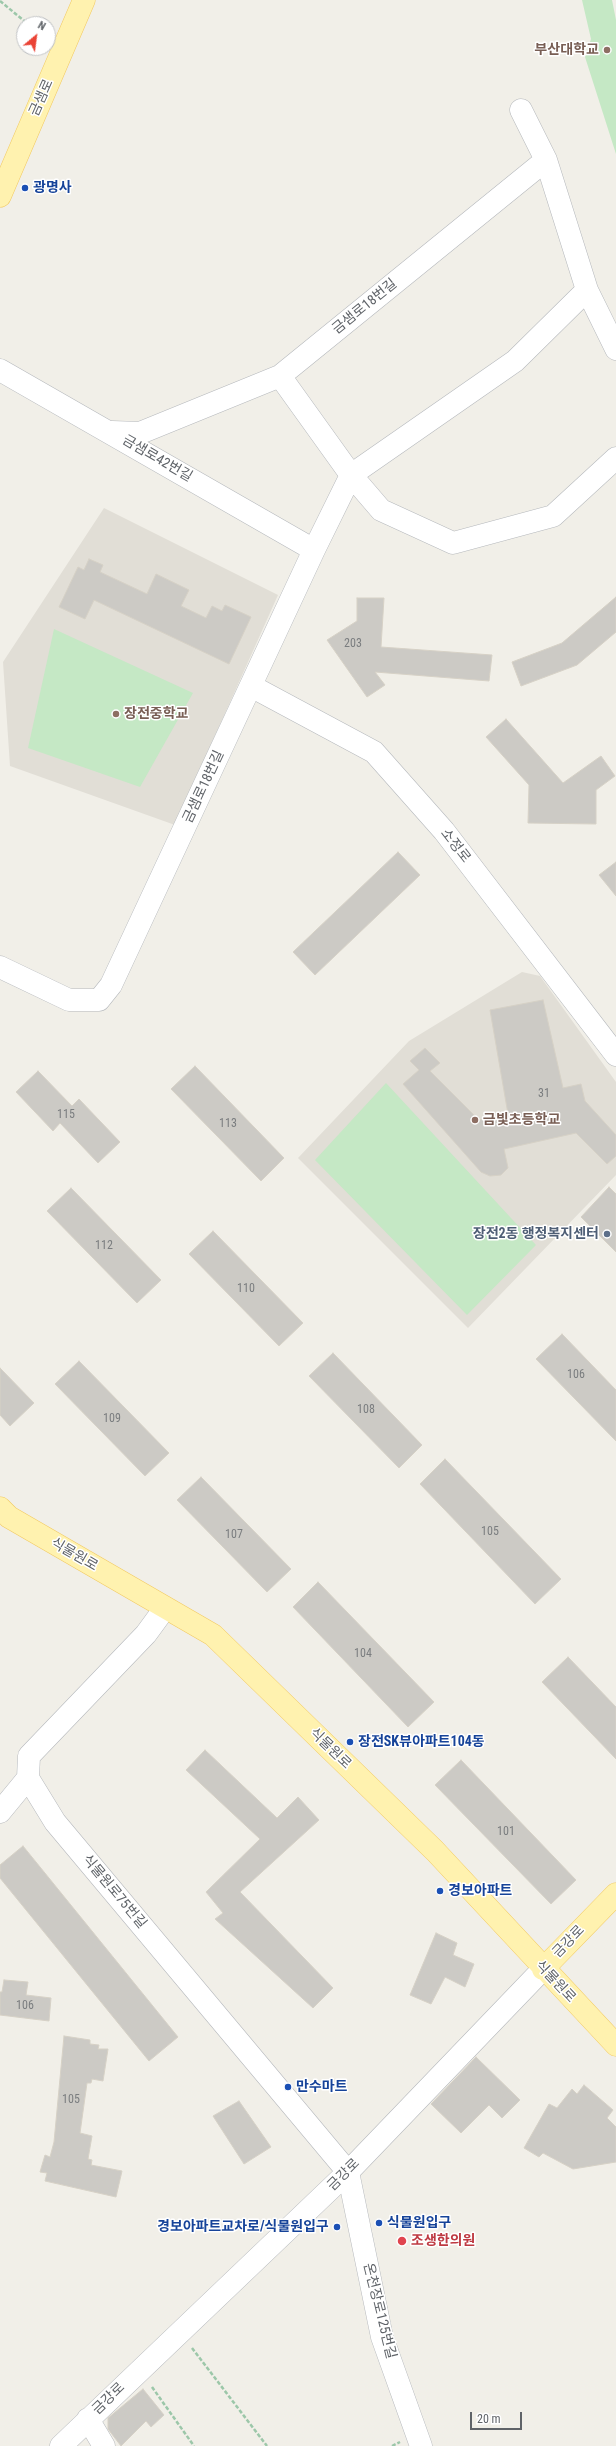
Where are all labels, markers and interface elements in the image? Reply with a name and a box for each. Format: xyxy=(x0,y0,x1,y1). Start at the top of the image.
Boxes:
north arrow xyxy=(16,16,56,56)
text: N xyxy=(35,19,48,33)
place label: 부산대학교 xyxy=(535,42,599,58)
marker: 부산대학교 xyxy=(602,45,612,55)
street label: 금샘로 xyxy=(26,77,58,119)
place label: 광명사 xyxy=(33,180,72,196)
marker: 광명사 xyxy=(20,183,30,193)
street label: 금샘로18번길 xyxy=(329,276,401,338)
street label: 금샘로42번길 xyxy=(119,432,195,486)
house number: 203 xyxy=(344,637,362,651)
place label: 장전중학교 xyxy=(124,706,188,722)
marker: 장전중학교 xyxy=(111,709,121,719)
street label: 금샘로18번길 xyxy=(180,748,228,826)
street label: 소정로 xyxy=(436,826,474,866)
house number: 31 xyxy=(538,1087,550,1101)
house number: 115 xyxy=(57,1108,75,1122)
place label: 금빛초등학교 xyxy=(483,1112,560,1128)
marker: 금빛초등학교 xyxy=(470,1115,480,1125)
house number: 113 xyxy=(219,1117,237,1131)
place label: 장전2동 행정복지센터 xyxy=(473,1226,599,1242)
marker: 장전2동 행정복지센터 xyxy=(602,1229,612,1239)
house number: 112 xyxy=(95,1239,113,1253)
house number: 110 xyxy=(237,1282,255,1296)
house number: 106 xyxy=(567,1368,585,1382)
house number: 108 xyxy=(357,1403,375,1417)
house number: 109 xyxy=(103,1412,121,1426)
house number: 105 xyxy=(481,1525,499,1539)
house number: 107 xyxy=(225,1528,243,1542)
street label: 식물원로 xyxy=(47,1535,101,1575)
house number: 104 xyxy=(354,1647,372,1661)
street label: 식물원로 xyxy=(306,1725,354,1773)
place label: 장전SK뷰아파트104동 xyxy=(358,1734,485,1750)
marker: 장전SK뷰아파트104동 xyxy=(345,1737,355,1747)
house number: 101 xyxy=(497,1825,515,1839)
street label: 식물원로75번길 xyxy=(78,1852,150,1932)
place label: 경보아파트 xyxy=(448,1883,512,1899)
marker: 경보아파트 xyxy=(435,1886,445,1896)
street label: 금강로 xyxy=(550,1922,588,1962)
street label: 식물원로 xyxy=(531,1957,579,2007)
house number: 106 xyxy=(16,1999,34,2013)
place label: 만수마트 xyxy=(296,2079,348,2095)
marker: 만수마트 xyxy=(283,2082,293,2092)
house number: 105 xyxy=(62,2093,80,2107)
street label: 금강로 xyxy=(324,2155,364,2195)
place label: 식물원입구 xyxy=(387,2215,451,2231)
marker: 식물원입구 xyxy=(374,2218,384,2228)
place label: 경보아파트교차로/식물원입구 xyxy=(157,2219,329,2235)
marker: 경보아파트교차로/식물원입구 xyxy=(332,2222,342,2232)
place label: 조생한의원 xyxy=(411,2233,475,2249)
marker: 조생한의원 xyxy=(396,2235,408,2247)
street label: 온천장로125번길 xyxy=(359,2261,399,2361)
street label: 금강로 xyxy=(89,2380,129,2418)
scale bar xyxy=(472,2404,524,2430)
text: 20 m xyxy=(477,2412,501,2426)

